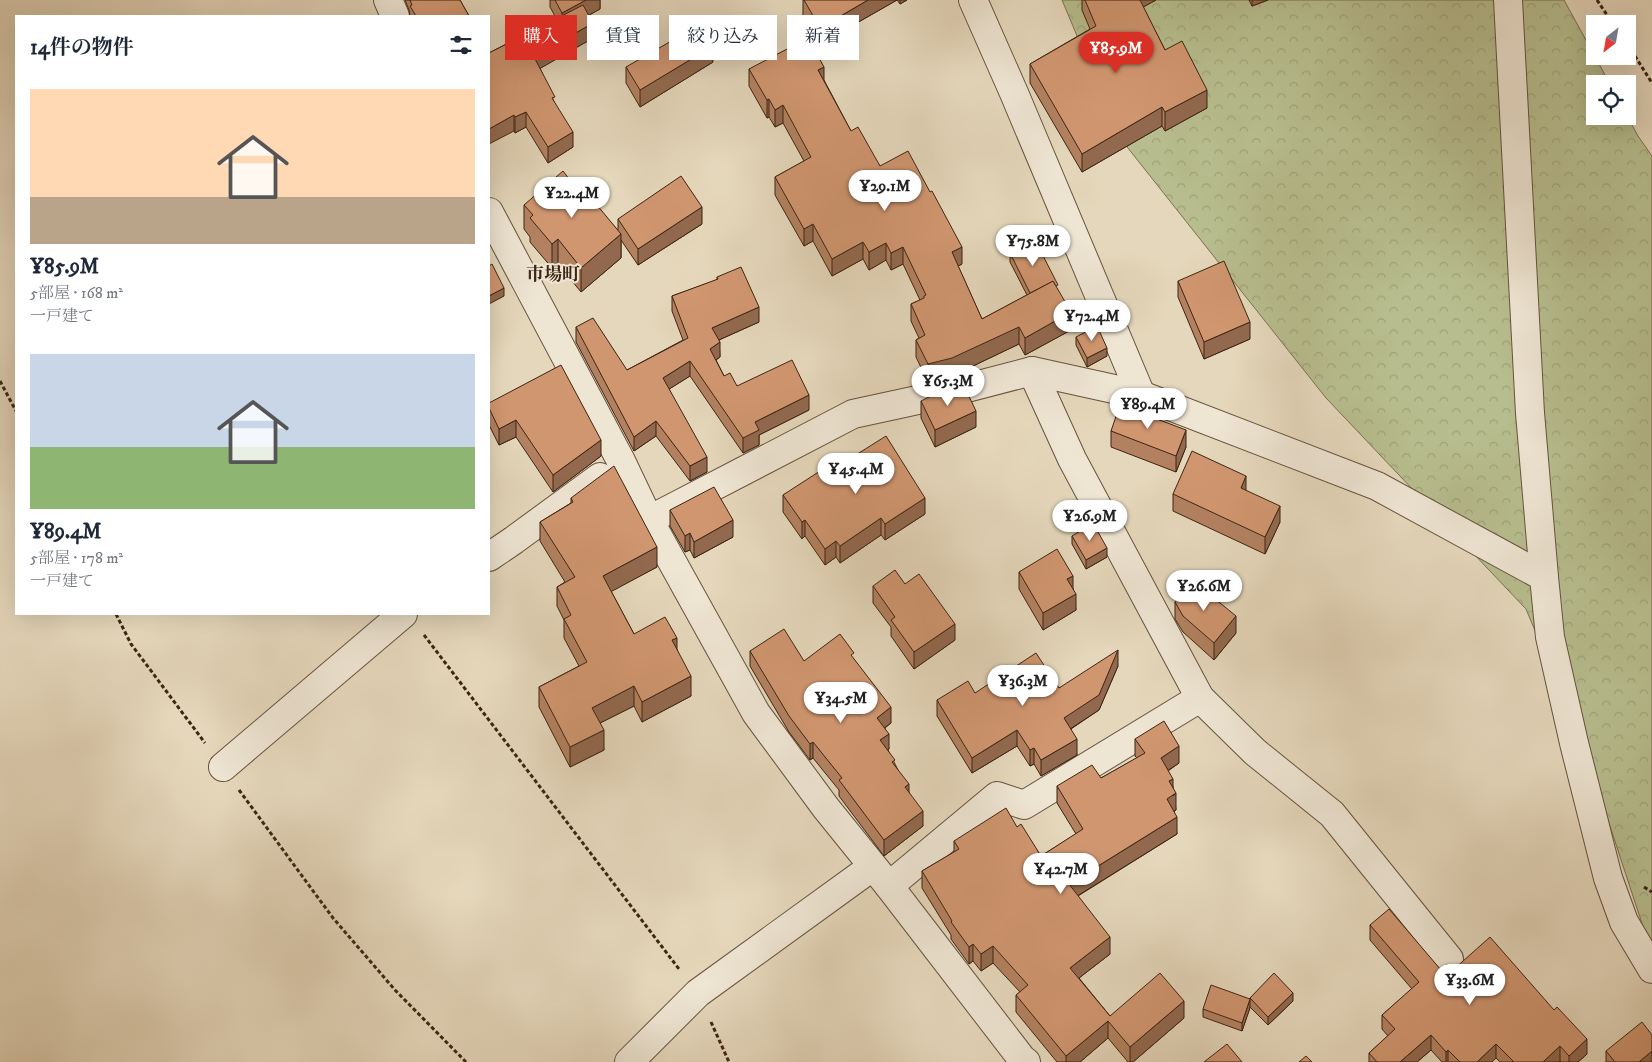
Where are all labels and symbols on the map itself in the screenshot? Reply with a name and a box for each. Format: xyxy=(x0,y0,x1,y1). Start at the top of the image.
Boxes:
north arrow xyxy=(1586,15,1636,65)
pin: ¥85.9M xyxy=(1075,32,1157,74)
pin: ¥29.1M xyxy=(844,170,926,212)
pin: ¥22.4M xyxy=(531,176,613,219)
pin: ¥75.8M xyxy=(992,224,1074,267)
district label: 市場町 xyxy=(526,264,580,286)
pin: ¥72.4M xyxy=(1051,300,1133,342)
pin: ¥65.3M xyxy=(907,364,989,407)
pin: ¥89.4M xyxy=(1107,388,1189,430)
pin: ¥45.4M xyxy=(815,452,897,495)
pin: ¥26.9M xyxy=(1049,500,1131,542)
pin: ¥26.6M xyxy=(1163,570,1245,612)
pin: ¥36.3M xyxy=(982,664,1064,707)
pin: ¥34.5M xyxy=(800,682,882,724)
pin: ¥42.7M xyxy=(1020,852,1102,895)
pin: ¥33.6M xyxy=(1429,964,1511,1006)

